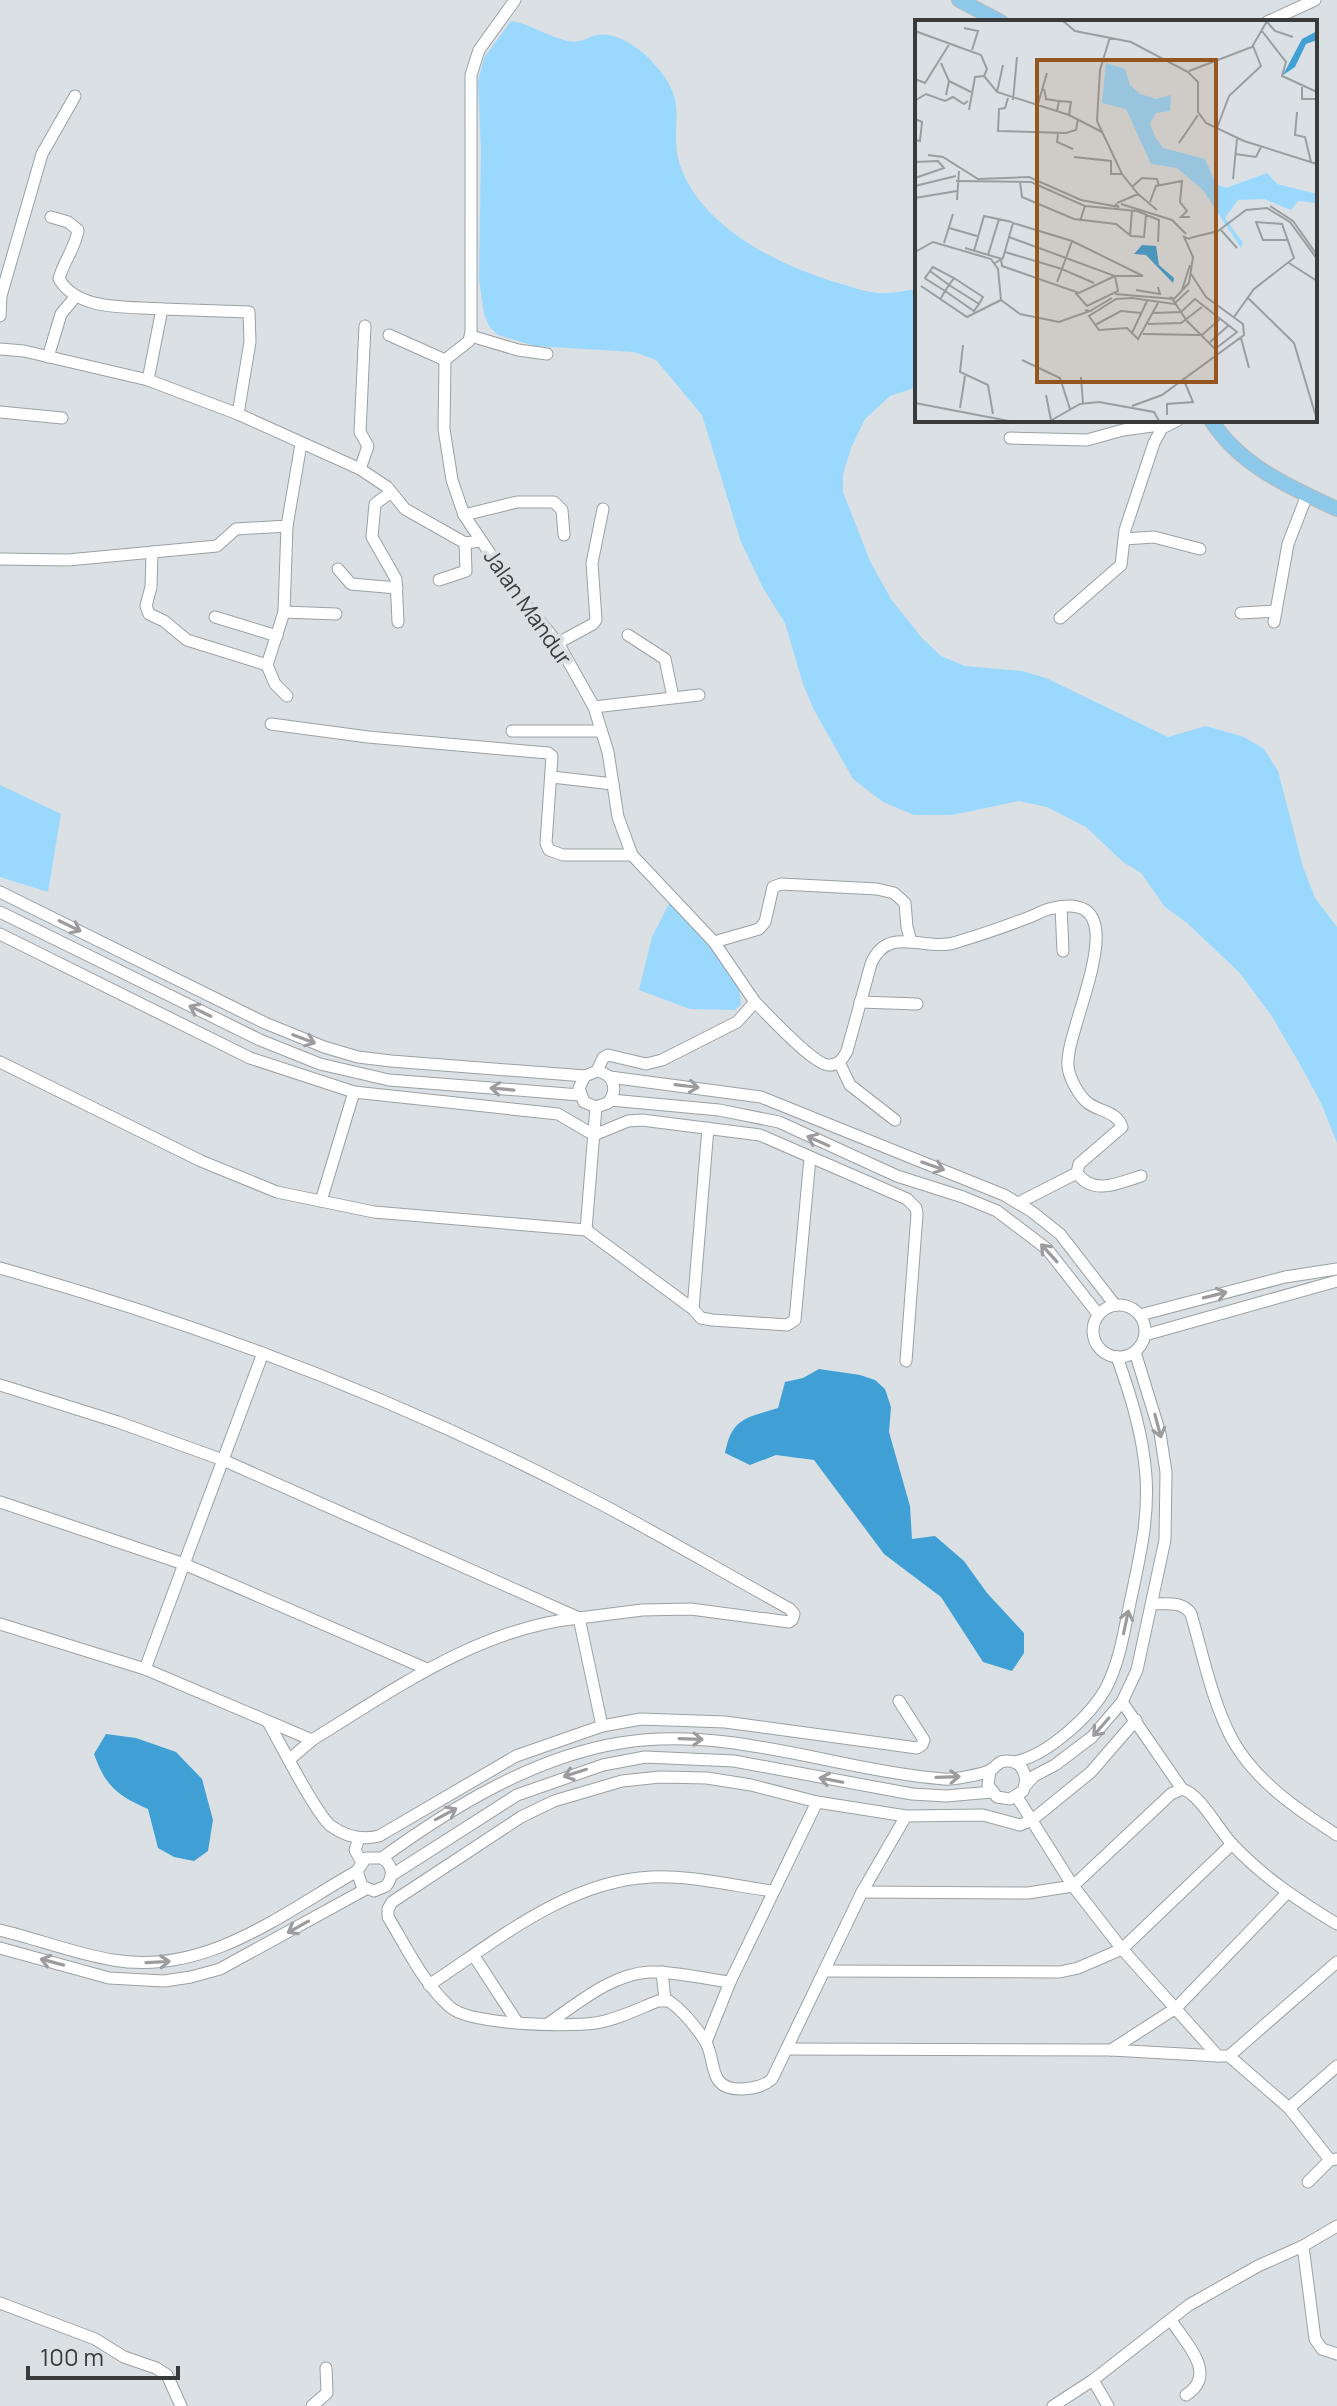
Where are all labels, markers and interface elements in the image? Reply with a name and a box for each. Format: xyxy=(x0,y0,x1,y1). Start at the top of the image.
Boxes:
inset map xyxy=(915,20,1317,422)
street label: Jalan Mandur xyxy=(477,543,579,671)
one-way arrow xyxy=(57,919,81,935)
one-way arrow xyxy=(189,1003,213,1018)
one-way arrow xyxy=(291,1033,316,1047)
one-way arrow xyxy=(673,1078,700,1093)
one-way arrow xyxy=(489,1081,516,1096)
one-way arrow xyxy=(806,1132,831,1147)
one-way arrow xyxy=(920,1160,945,1175)
one-way arrow xyxy=(1041,1244,1059,1264)
one-way arrow xyxy=(1202,1287,1228,1302)
one-way arrow xyxy=(1151,1413,1166,1439)
one-way arrow xyxy=(1119,1610,1134,1635)
one-way arrow xyxy=(1092,1717,1110,1737)
one-way arrow xyxy=(677,1732,704,1747)
one-way arrow xyxy=(563,1766,589,1781)
one-way arrow xyxy=(934,1770,960,1785)
one-way arrow xyxy=(819,1772,845,1787)
one-way arrow xyxy=(434,1805,458,1821)
one-way arrow xyxy=(286,1919,310,1935)
one-way arrow xyxy=(40,1954,66,1969)
one-way arrow xyxy=(144,1954,171,1969)
scale bar xyxy=(28,2330,178,2380)
text: 100 m xyxy=(40,2340,104,2373)

